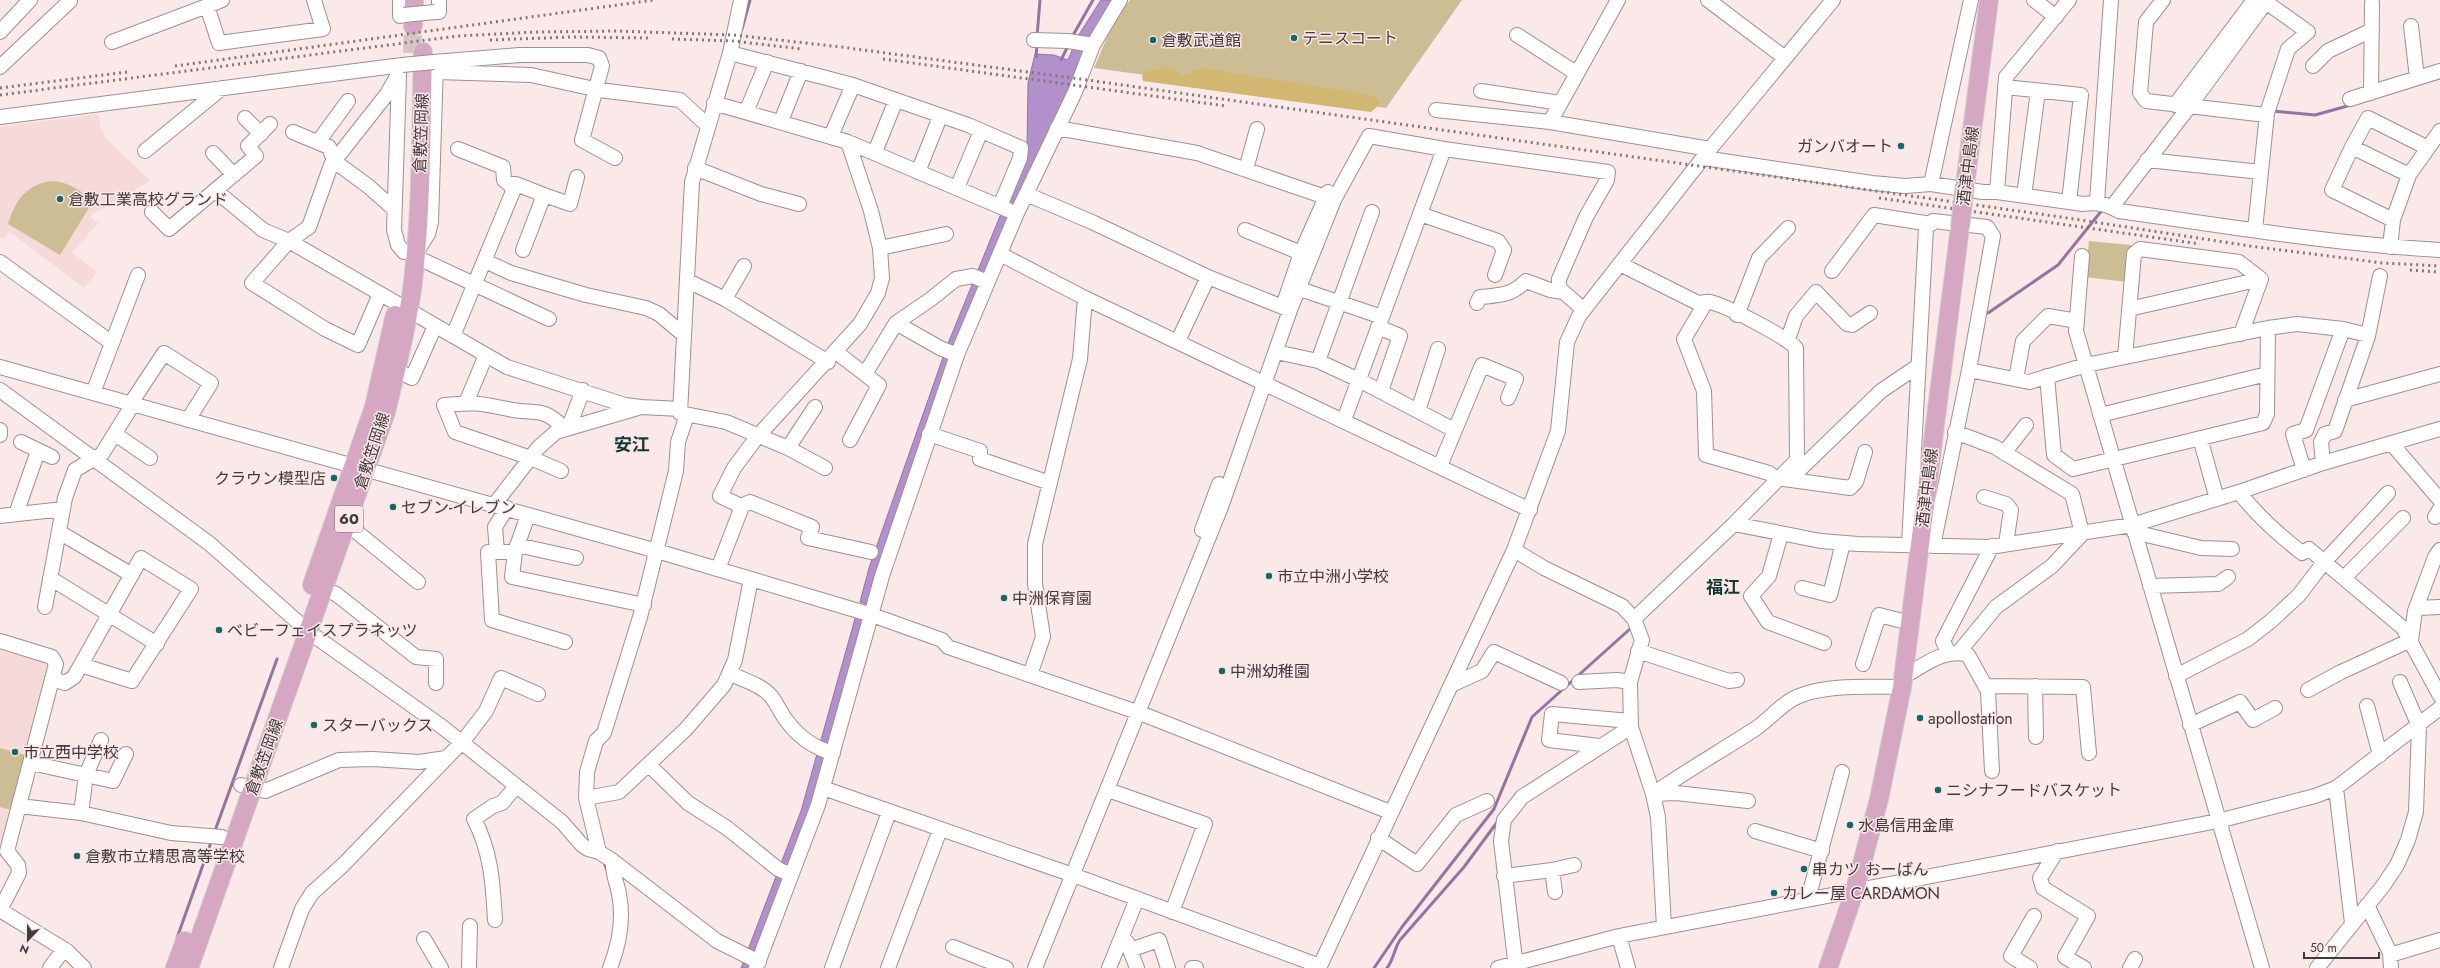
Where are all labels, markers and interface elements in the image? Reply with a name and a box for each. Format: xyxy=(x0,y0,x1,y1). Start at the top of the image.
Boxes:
place label: テニスコート xyxy=(1302,27,1398,50)
place label: 倉敷武道館 xyxy=(1161,29,1241,52)
marker: テニスコート xyxy=(1289,33,1299,43)
marker: 倉敷武道館 xyxy=(1148,35,1158,45)
street label: 倉敷笠岡線 xyxy=(408,93,434,173)
street label: 酒津中島線 xyxy=(1952,125,1984,207)
place label: ガンバオート xyxy=(1797,135,1893,158)
marker: ガンバオート xyxy=(1896,141,1906,151)
place label: 倉敷工業高校グランド xyxy=(68,188,228,211)
marker: 倉敷工業高校グランド xyxy=(55,194,65,204)
street label: 倉敷笠岡線 xyxy=(349,409,395,493)
district label: 安江 xyxy=(614,432,650,458)
street label: 酒津中島線 xyxy=(1911,447,1943,529)
place label: クラウン模型店 xyxy=(214,467,326,490)
marker: クラウン模型店 xyxy=(329,473,339,483)
place label: セブン-イレブン xyxy=(401,496,516,519)
marker: セブン-イレブン xyxy=(388,502,398,512)
road number: 60 xyxy=(335,506,363,532)
place label: 市立中洲小学校 xyxy=(1277,565,1389,588)
marker: 市立中洲小学校 xyxy=(1264,571,1274,581)
district label: 福江 xyxy=(1706,575,1740,599)
place label: 中洲保育園 xyxy=(1012,587,1092,610)
marker: 中洲保育園 xyxy=(999,593,1009,603)
place label: ベビーフェイスプラネッツ xyxy=(227,619,418,642)
marker: ベビーフェイスプラネッツ xyxy=(214,625,224,635)
place label: 中洲幼稚園 xyxy=(1230,660,1310,683)
marker: 中洲幼稚園 xyxy=(1217,666,1227,676)
place label: apollostation xyxy=(1928,707,2013,730)
marker: apollostation xyxy=(1915,713,1925,723)
place label: スターバックス xyxy=(322,714,433,737)
street label: 倉敷笠岡線 xyxy=(240,715,288,799)
marker: スターバックス xyxy=(309,720,319,730)
place label: 市立西中学校 xyxy=(23,741,119,764)
marker: 市立西中学校 xyxy=(10,747,20,757)
place label: ニシナフードバスケット xyxy=(1946,779,2122,802)
marker: ニシナフードバスケット xyxy=(1933,785,1943,795)
place label: 水島信用金庫 xyxy=(1858,814,1954,837)
marker: 水島信用金庫 xyxy=(1845,820,1855,830)
place label: 倉敷市立精思高等学校 xyxy=(85,845,245,868)
marker: 倉敷市立精思高等学校 xyxy=(72,851,82,861)
place label: 串カツ おーばん xyxy=(1812,858,1929,881)
marker: 串カツ おーばん xyxy=(1799,864,1809,874)
place label: カレー屋 CARDAMON xyxy=(1782,882,1940,905)
marker: カレー屋 CARDAMON xyxy=(1769,888,1779,898)
north arrow xyxy=(8,920,48,960)
scale bar xyxy=(2304,934,2379,960)
text: 50 m xyxy=(2310,939,2337,957)
text: N xyxy=(17,940,31,958)

